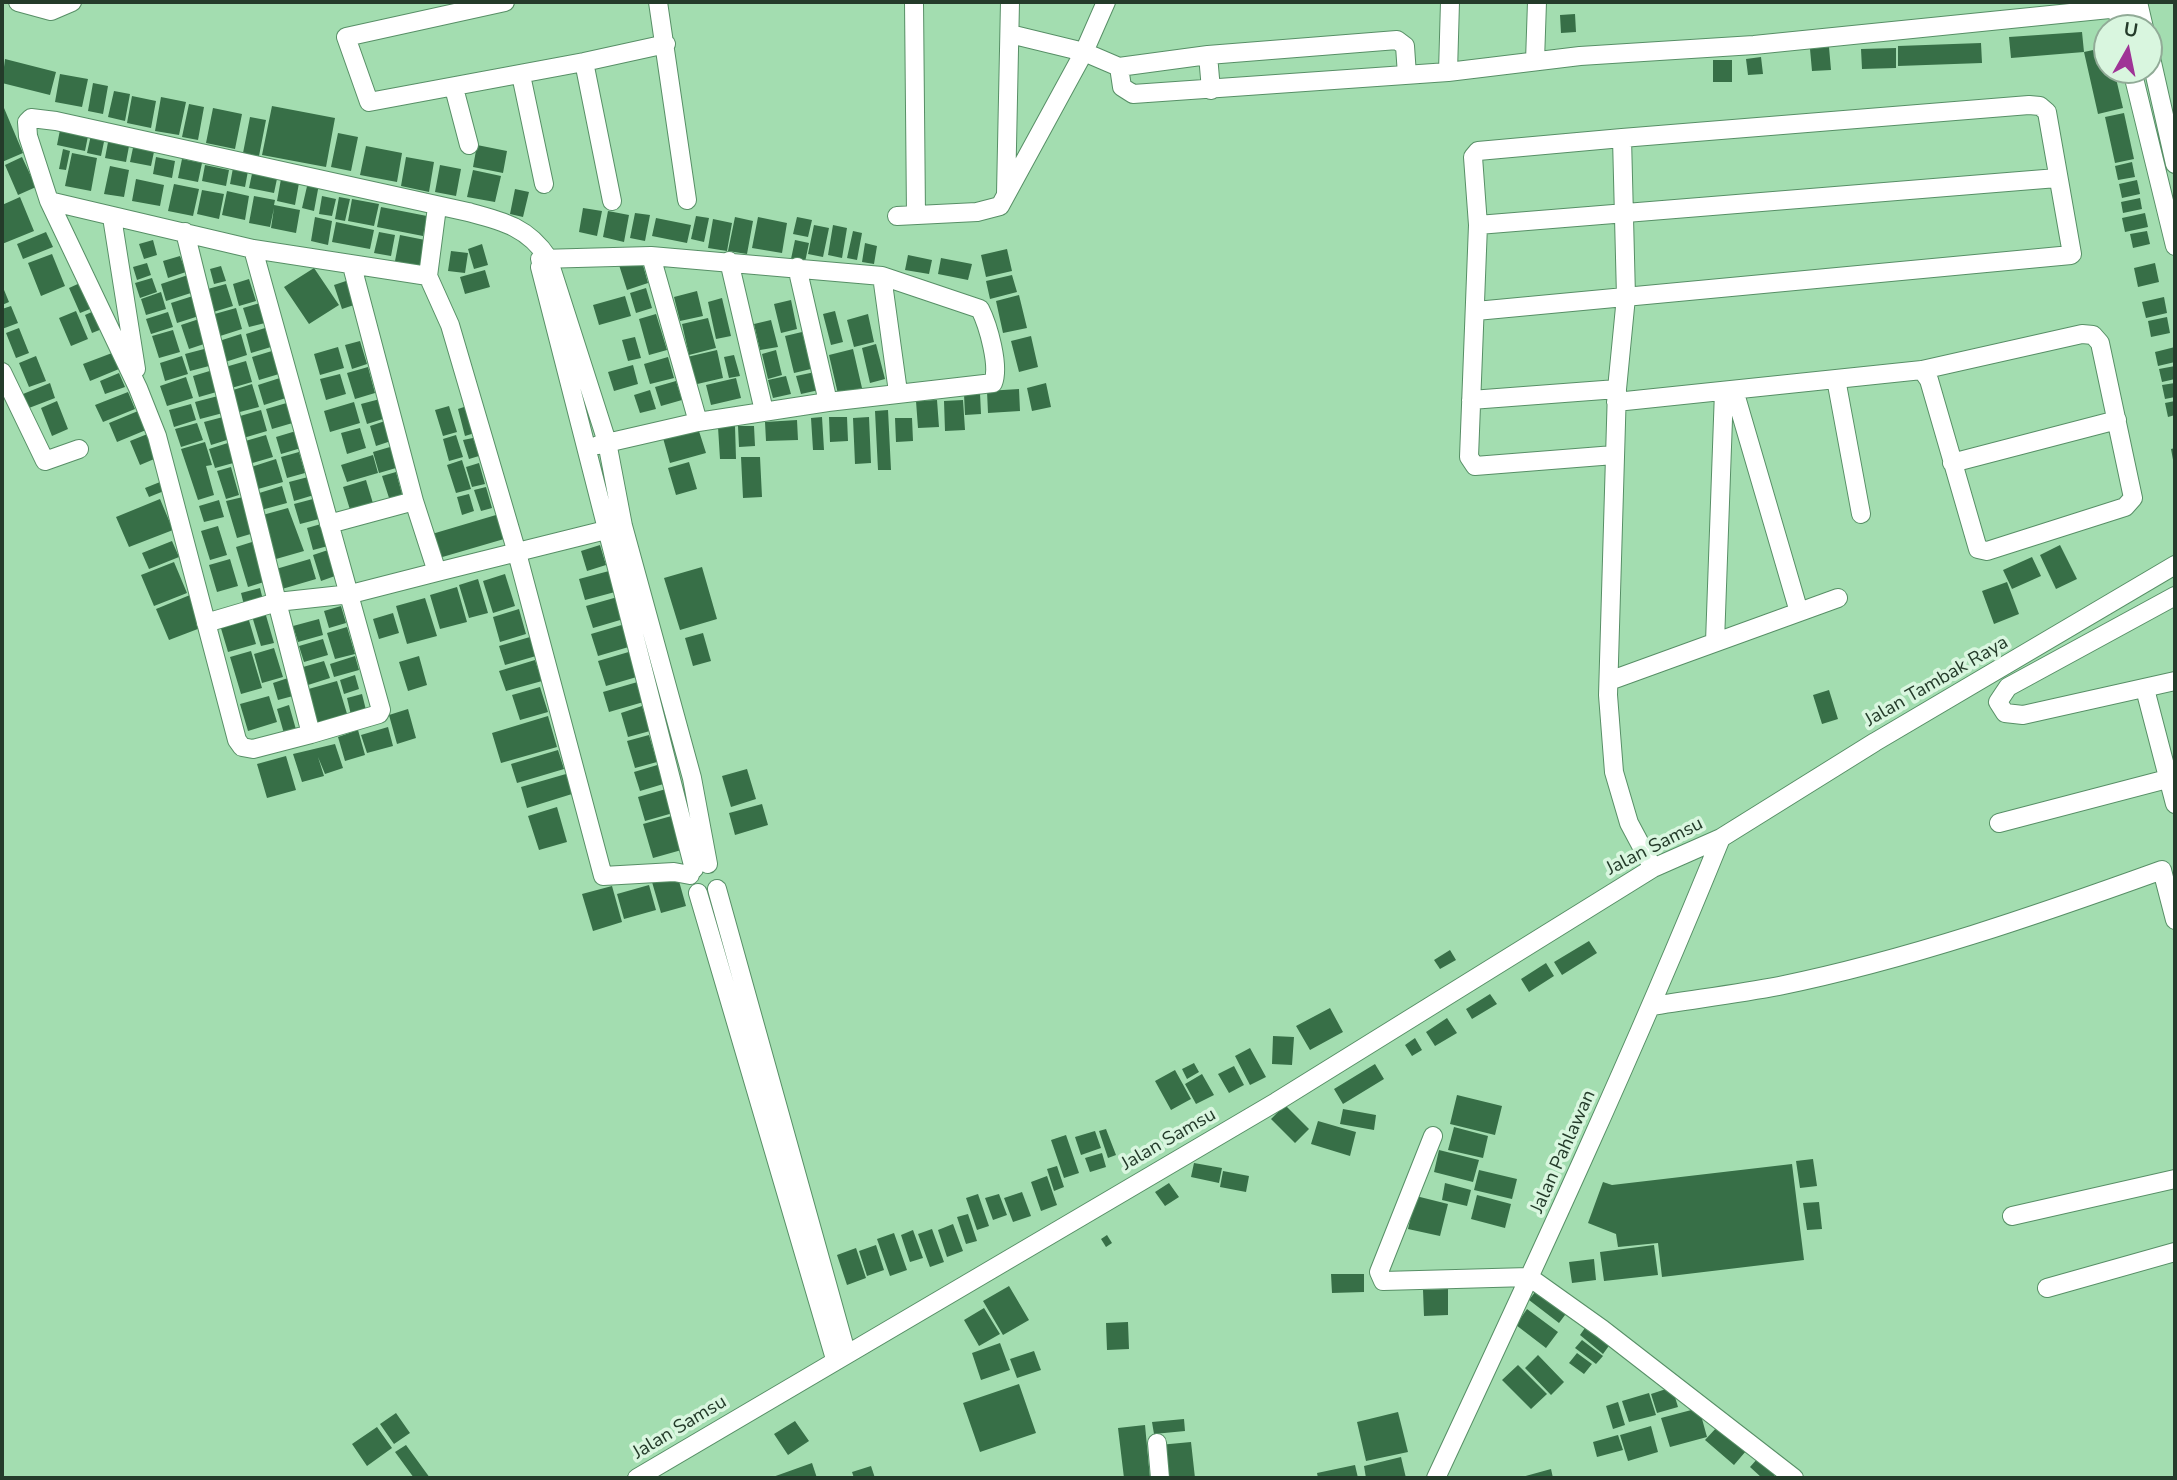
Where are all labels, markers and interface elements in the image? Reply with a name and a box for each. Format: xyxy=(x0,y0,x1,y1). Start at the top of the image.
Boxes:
north arrow xyxy=(2093,14,2163,84)
text: U xyxy=(2122,16,2140,44)
street label: Jalan Tambak Raya xyxy=(1861,632,2013,732)
street label: Jalan Samsu xyxy=(1603,813,1707,881)
street label: Jalan Pahlawan xyxy=(1527,1087,1601,1217)
street label: Jalan Samsu xyxy=(1118,1104,1220,1176)
street label: Jalan Samsu xyxy=(629,1391,731,1465)

